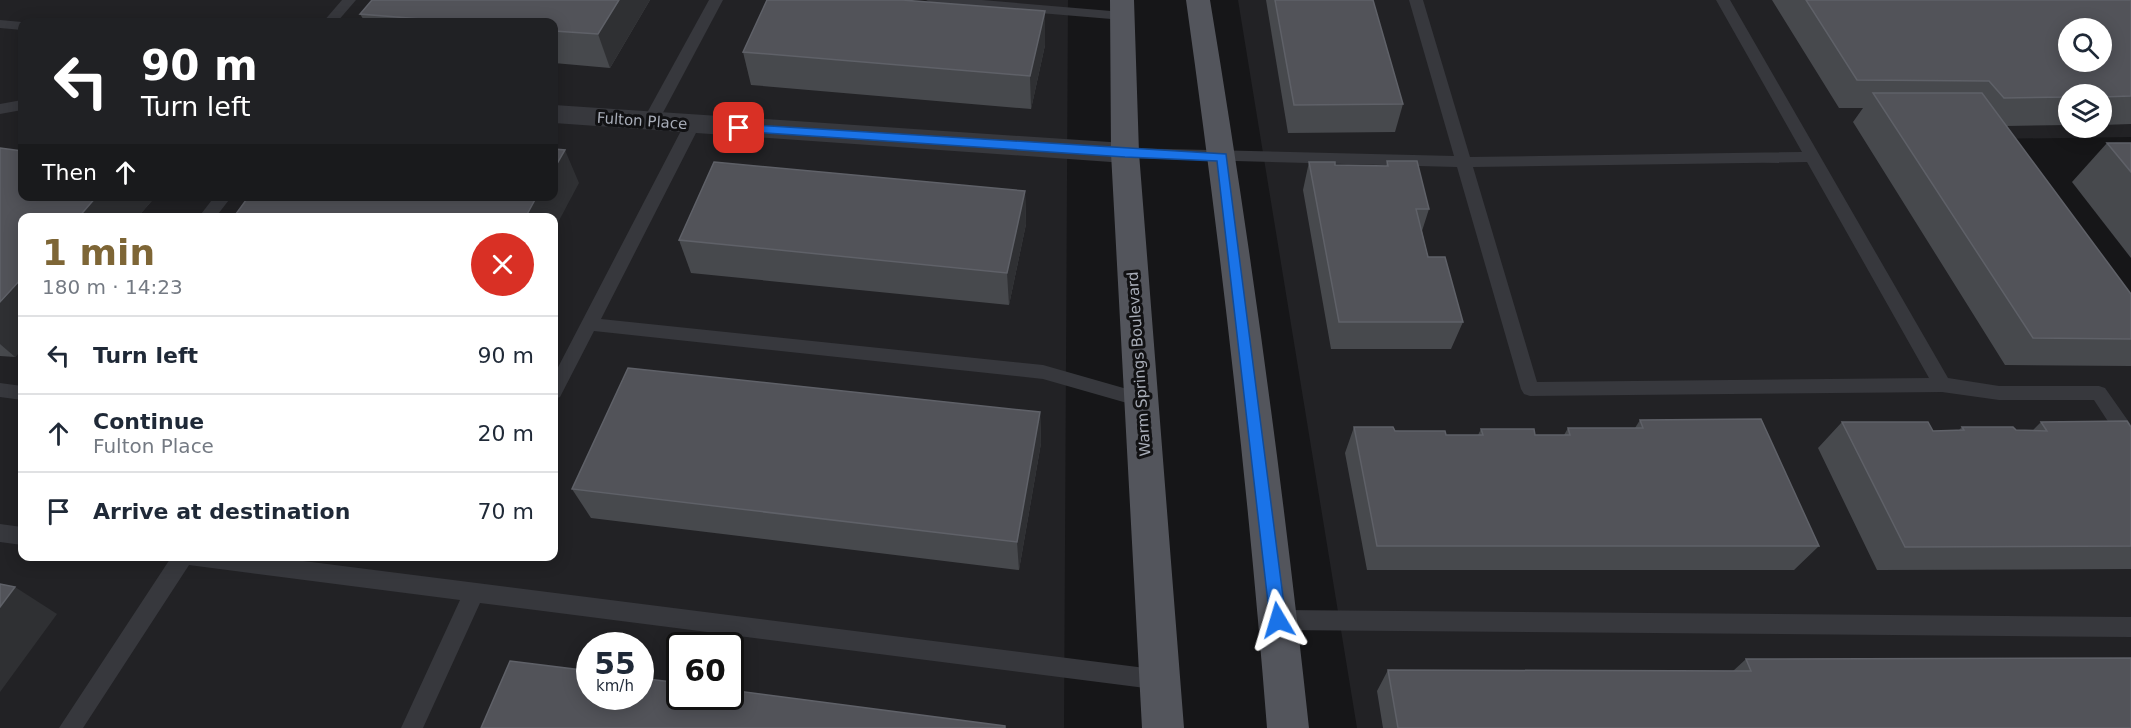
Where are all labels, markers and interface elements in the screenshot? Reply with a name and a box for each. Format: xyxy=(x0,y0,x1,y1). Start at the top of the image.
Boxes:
map controls xyxy=(2058,18,2112,138)
button: search xyxy=(2058,18,2112,72)
text: 90 m xyxy=(141,41,258,90)
icon: left xyxy=(42,42,120,120)
button: layers xyxy=(2058,84,2112,138)
text: Turn left xyxy=(141,91,251,122)
pin xyxy=(713,102,764,153)
street label: Fulton Place xyxy=(596,109,688,133)
icon: arrive xyxy=(722,111,755,144)
icon: ahead xyxy=(109,156,142,189)
text: Then xyxy=(42,160,97,185)
text: 1 min xyxy=(42,232,155,273)
button: close xyxy=(471,233,534,296)
street label: Warm Springs Boulevard xyxy=(1124,271,1154,457)
text: 180 m · 14:23 xyxy=(42,275,183,299)
icon: left xyxy=(42,339,75,372)
text: Turn left xyxy=(93,343,198,368)
text: 90 m xyxy=(478,343,534,368)
text: Continue xyxy=(93,409,204,434)
icon: ahead xyxy=(42,417,75,450)
text: 20 m xyxy=(478,421,534,446)
text: Fulton Place xyxy=(93,434,214,458)
icon: arrive xyxy=(42,495,75,528)
text: Arrive at destination xyxy=(93,499,350,524)
text: 70 m xyxy=(478,499,534,524)
position arrow xyxy=(1246,588,1310,652)
speed limit sign: 60 xyxy=(666,632,744,710)
text: 55 xyxy=(594,646,636,681)
text: km/h xyxy=(596,677,634,695)

